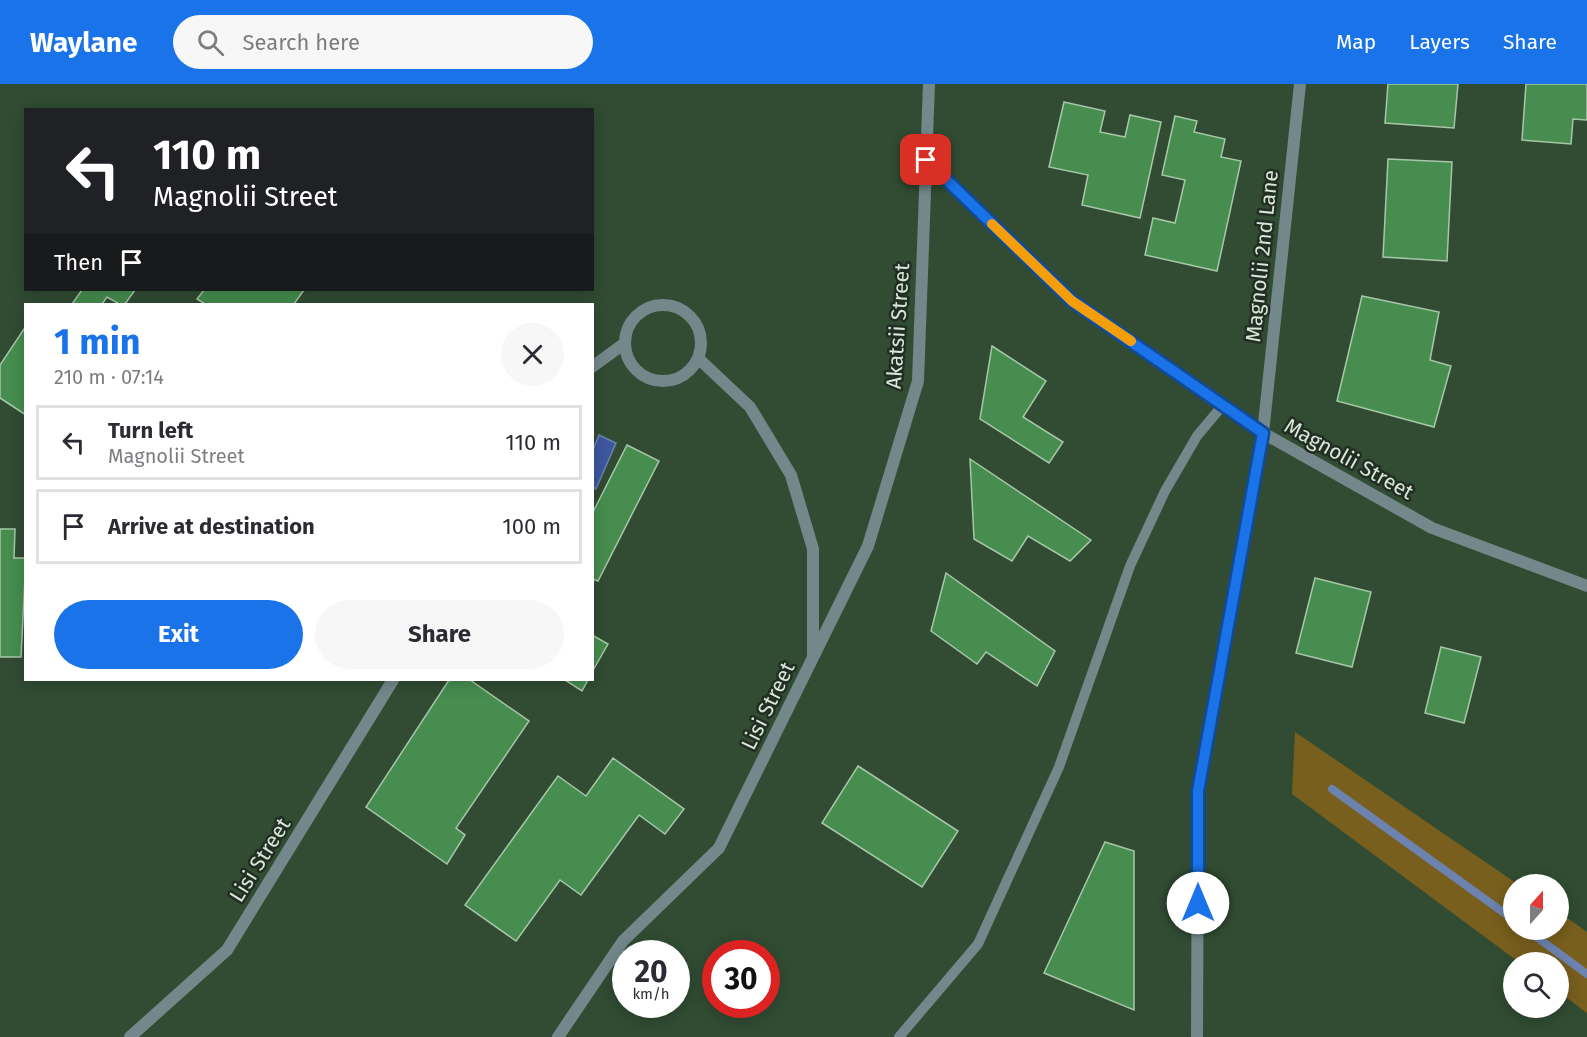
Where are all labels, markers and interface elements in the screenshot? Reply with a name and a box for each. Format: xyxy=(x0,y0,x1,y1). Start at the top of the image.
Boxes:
search box xyxy=(173,15,593,69)
text: Waylane xyxy=(30,26,137,59)
icon: search xyxy=(194,26,227,59)
text: Search here xyxy=(242,29,360,56)
text: Map xyxy=(1336,29,1376,55)
text: Layers xyxy=(1409,29,1470,55)
text: Share xyxy=(1503,29,1557,55)
text: 110 m xyxy=(153,130,261,180)
icon: left xyxy=(54,132,132,210)
pin xyxy=(900,134,951,185)
icon: arrive xyxy=(909,143,942,176)
street label: Magnolii 2nd Lane xyxy=(1240,169,1284,343)
text: Magnolii Street xyxy=(153,181,338,213)
icon: arrive xyxy=(115,246,148,279)
text: Then xyxy=(54,249,103,276)
street label: Akatsii Street xyxy=(881,262,915,390)
text: 1 min xyxy=(54,320,141,364)
button: close xyxy=(501,323,564,386)
text: 210 m · 07:14 xyxy=(54,365,164,389)
street label: Magnolii Street xyxy=(1280,413,1418,505)
text: Turn left xyxy=(108,417,193,444)
icon: left xyxy=(57,426,90,459)
text: 110 m xyxy=(505,429,561,456)
text: Magnolii Street xyxy=(108,444,245,468)
icon: arrive xyxy=(57,510,90,543)
text: Arrive at destination xyxy=(108,513,315,540)
text: 100 m xyxy=(502,513,561,540)
button: Exit xyxy=(54,600,303,669)
button: Share xyxy=(315,600,564,669)
street label: Lisi Street xyxy=(736,657,801,754)
street label: Lisi Street xyxy=(224,813,296,907)
position arrow xyxy=(1166,871,1230,935)
north arrow xyxy=(1503,874,1569,940)
map controls xyxy=(1503,874,1569,1018)
speed limit sign: 30 xyxy=(702,940,780,1018)
button: search xyxy=(1503,952,1569,1018)
text: 20 xyxy=(634,954,668,990)
text: km/h xyxy=(632,985,670,1003)

